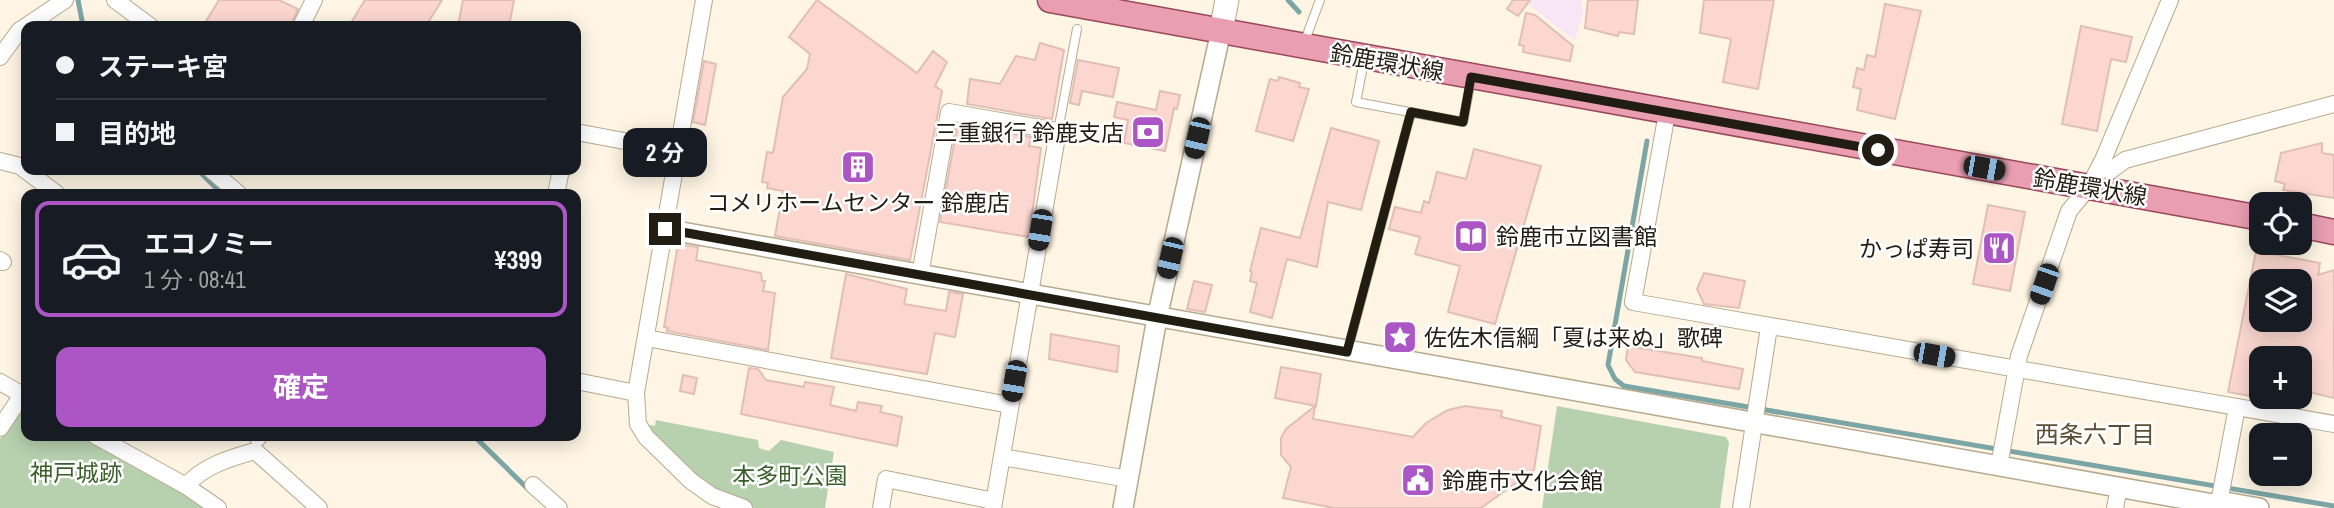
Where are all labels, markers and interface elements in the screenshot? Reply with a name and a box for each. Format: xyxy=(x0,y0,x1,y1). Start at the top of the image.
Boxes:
street label: 鈴鹿環状線 xyxy=(1328,37,1446,87)
text: ステーキ宮 xyxy=(98,49,228,84)
bank icon: 三重銀行 鈴鹿支店 xyxy=(1129,113,1167,151)
car xyxy=(1183,115,1212,161)
text: 目的地 xyxy=(98,116,176,151)
place label: 三重銀行 鈴鹿支店 xyxy=(935,117,1124,148)
callout: 2 分 xyxy=(623,128,707,176)
route start xyxy=(1862,134,1894,166)
text: 2 分 xyxy=(646,137,684,168)
building icon: コメリホームセンター 鈴鹿店 xyxy=(839,148,877,186)
car xyxy=(1962,154,2007,182)
street label: 鈴鹿環状線 xyxy=(2031,162,2149,212)
place label: コメリホームセンター 鈴鹿店 xyxy=(706,187,1010,218)
map controls xyxy=(2249,192,2312,486)
button: locate xyxy=(2249,192,2312,255)
car xyxy=(1027,208,1054,252)
route end xyxy=(649,213,681,245)
library icon: 鈴鹿市立図書館 xyxy=(1452,217,1490,255)
place label: 鈴鹿市立図書館 xyxy=(1496,221,1657,252)
text: エコノミー xyxy=(144,226,274,261)
icon: car xyxy=(60,228,123,291)
restaurant icon: かっぱ寿司 xyxy=(1980,229,2018,267)
place label: かっぱ寿司 xyxy=(1859,233,1974,264)
car xyxy=(1156,235,1185,281)
text: ¥399 xyxy=(495,242,542,277)
car xyxy=(2028,261,2061,307)
text: 1 分 · 08:41 xyxy=(144,264,246,295)
button: layers xyxy=(2249,269,2312,332)
place icon: 佐佐木信綱「夏は来ぬ」歌碑 xyxy=(1381,318,1419,356)
place label: 佐佐木信綱「夏は来ぬ」歌碑 xyxy=(1424,322,1723,353)
car xyxy=(1912,341,1957,369)
button: + xyxy=(2249,346,2312,409)
button: 確定 xyxy=(56,347,546,427)
car xyxy=(1001,358,1028,404)
district label: 西条六丁目 xyxy=(2035,418,2155,450)
button: − xyxy=(2249,423,2312,486)
park label: 神戸城跡 xyxy=(30,457,122,488)
park label: 本多町公園 xyxy=(733,460,848,491)
public building icon: 鈴鹿市文化会館 xyxy=(1399,461,1437,499)
place label: 鈴鹿市文化会館 xyxy=(1442,465,1603,496)

